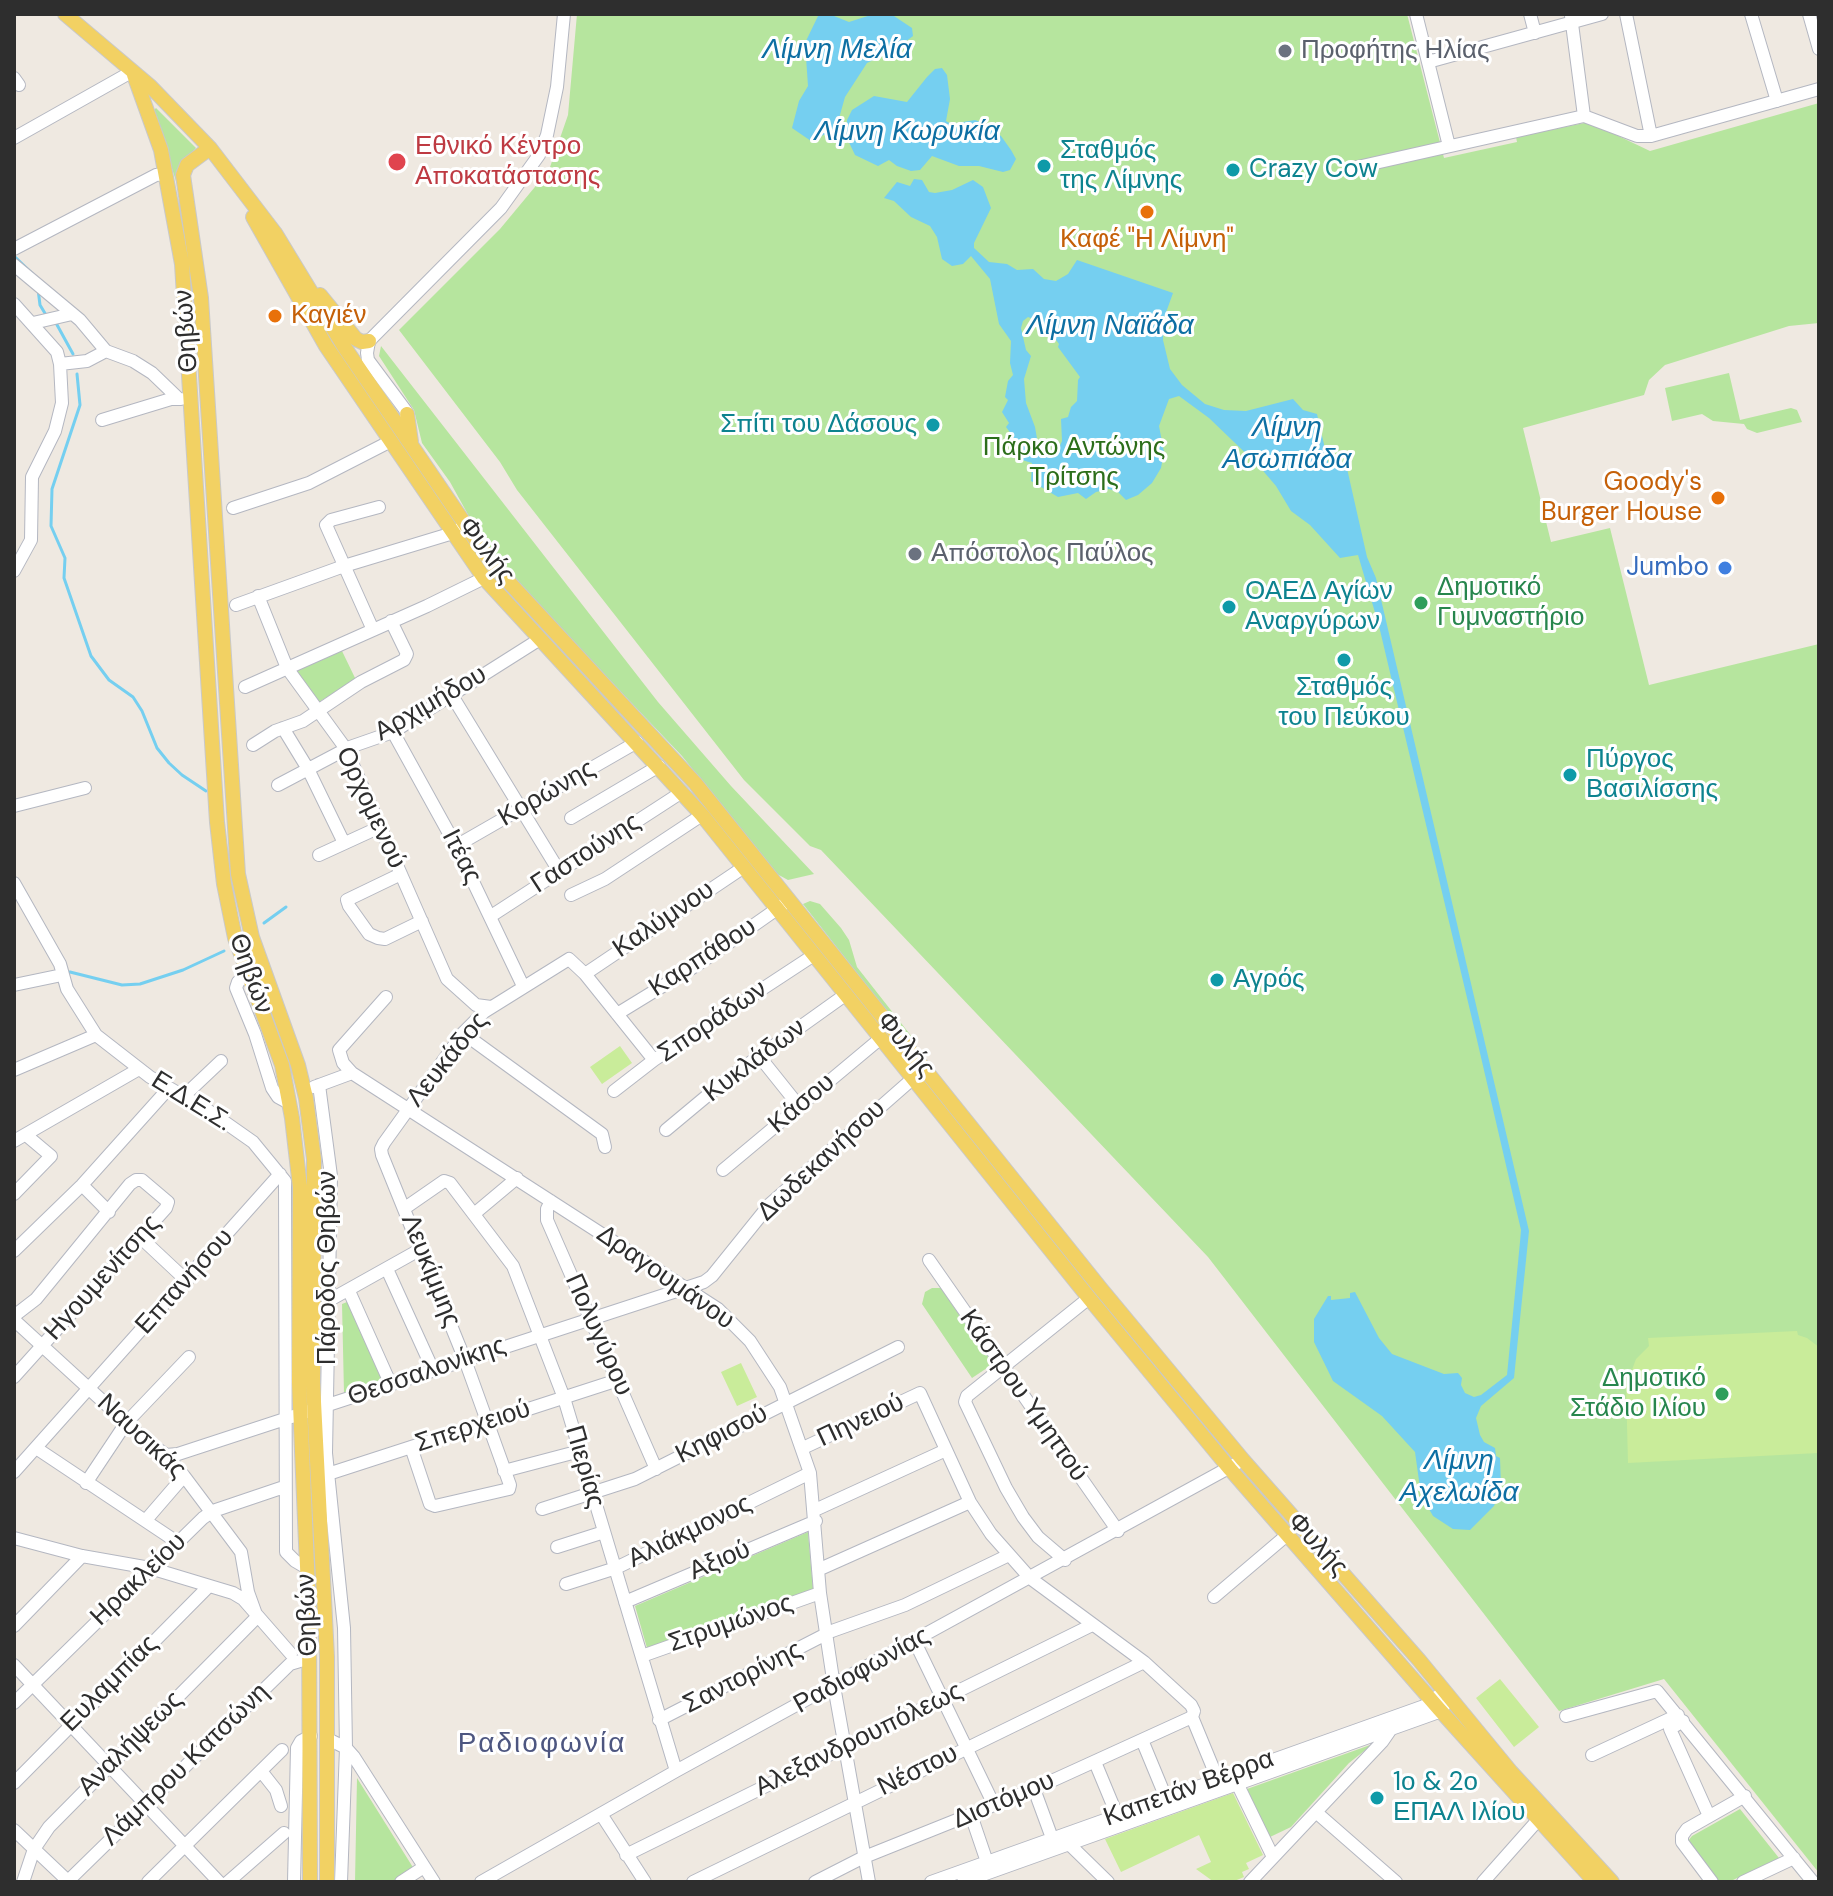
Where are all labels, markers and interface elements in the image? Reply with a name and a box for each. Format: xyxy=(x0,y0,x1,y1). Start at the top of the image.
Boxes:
water label: Λίμνη Μελία xyxy=(762,34,912,68)
place label: Προφήτης Ηλίας xyxy=(1301,35,1490,67)
marker: Προφήτης Ηλίας xyxy=(1276,42,1294,60)
water label: Λίμνη Κωρυκία xyxy=(814,116,1000,150)
place label: Εθνικό Κέντρο Αποκατάστασης xyxy=(415,131,600,192)
place label: Σταθμός της Λίμνης xyxy=(1060,135,1182,196)
marker: Εθνικό Κέντρο Αποκατάστασης xyxy=(386,151,408,173)
place label: Crazy Cow xyxy=(1249,154,1378,186)
marker: Σταθμός της Λίμνης xyxy=(1035,157,1053,175)
marker: Crazy Cow xyxy=(1224,161,1242,179)
marker: Καφέ "Η Λίμνη" xyxy=(1138,203,1156,221)
place label: Καφέ "Η Λίμνη" xyxy=(1060,224,1234,256)
street label: Θηβών xyxy=(169,289,205,373)
place label: Καγιέν xyxy=(291,300,366,332)
marker: Καγιέν xyxy=(266,307,284,325)
water label: Λίμνη Ναϊάδα xyxy=(1026,310,1194,344)
place label: Σπίτι του Δάσους xyxy=(720,409,917,441)
water label: Λίμνη Ασωπιάδα xyxy=(1222,412,1352,478)
marker: Σπίτι του Δάσους xyxy=(924,416,942,434)
park label: Πάρκο Αντώνης Τρίτσης xyxy=(983,432,1165,494)
place label: Goody's Burger House xyxy=(1541,467,1702,528)
marker: Goody's Burger House xyxy=(1709,489,1727,507)
street label: Φυλής xyxy=(451,512,521,590)
place label: Απόστολος Παύλος xyxy=(931,538,1154,570)
marker: Απόστολος Παύλος xyxy=(906,545,924,563)
place label: Jumbo xyxy=(1626,552,1709,584)
marker: Jumbo xyxy=(1716,559,1734,577)
place label: Δημοτικό Γυμναστήριο xyxy=(1437,572,1584,634)
place label: ΟΑΕΔ Αγίων Αναργύρων xyxy=(1245,576,1393,638)
marker: Δημοτικό Γυμναστήριο xyxy=(1412,594,1430,612)
marker: ΟΑΕΔ Αγίων Αναργύρων xyxy=(1220,598,1238,616)
marker: Σταθμός του Πεύκου xyxy=(1335,651,1353,669)
street label: Αρχιμήδου xyxy=(369,659,493,749)
place label: Σταθμός του Πεύκου xyxy=(1278,672,1410,734)
street label: Ορχομενού xyxy=(328,742,412,874)
place label: Πύργος Βασιλίσσης xyxy=(1586,744,1718,806)
street label: Κορώνης xyxy=(493,754,601,834)
marker: Πύργος Βασιλίσσης xyxy=(1561,766,1579,784)
street label: Γαστούνης xyxy=(526,807,646,901)
street label: Ιτέας xyxy=(434,825,488,889)
street label: Καλύμνου xyxy=(607,875,721,965)
street label: Καρπάθου xyxy=(643,912,763,1004)
street label: Θηβών xyxy=(221,930,279,1018)
place label: Αγρός xyxy=(1233,964,1305,996)
marker: Αγρός xyxy=(1208,971,1226,989)
street label: Σποράδων xyxy=(652,974,774,1070)
street label: Φυλής xyxy=(869,1006,941,1084)
street label: Λευκάδος xyxy=(401,1007,495,1113)
street label: Κυκλάδων xyxy=(698,1012,812,1110)
street label: Ε.Δ.Ε.Σ. xyxy=(145,1065,237,1139)
street label: Κάσου xyxy=(763,1067,841,1141)
street label: Δωδεκανήσου xyxy=(752,1094,892,1228)
street label: Πάροδος Θηβών xyxy=(312,1171,344,1365)
street label: Ηγουμενίτσης xyxy=(38,1209,168,1347)
street label: Λευκίμμης xyxy=(393,1210,467,1332)
street label: Δραγουμάνου xyxy=(590,1219,740,1337)
street label: Επτανήσου xyxy=(129,1223,241,1341)
street label: Πολυγύρου xyxy=(557,1269,639,1401)
street label: Κάστρου Υμηττού xyxy=(952,1304,1094,1488)
street label: Θεσσαλονίκης xyxy=(344,1330,510,1414)
place label: Δημοτικό Στάδιο Ιλίου xyxy=(1570,1363,1706,1424)
marker: Δημοτικό Στάδιο Ιλίου xyxy=(1713,1385,1731,1403)
street label: Πηνειού xyxy=(813,1387,909,1455)
street label: Ναυσικάς xyxy=(90,1388,192,1486)
street label: Σπερχειού xyxy=(412,1394,534,1460)
street label: Κηφισού xyxy=(671,1399,773,1471)
street label: Πιερίας xyxy=(557,1422,611,1512)
water label: Λίμνη Αχελωίδα xyxy=(1400,1445,1518,1511)
street label: Αλιάκμονος xyxy=(623,1489,757,1575)
street label: Φυλής xyxy=(1280,1507,1354,1583)
street label: Ηρακλείου xyxy=(85,1527,193,1633)
street label: Αξιού xyxy=(685,1534,755,1588)
street label: Θηβών xyxy=(291,1573,325,1657)
street label: Στρυμώνος xyxy=(665,1588,797,1660)
street label: Ραδιοφωνίας xyxy=(789,1621,935,1721)
street label: Ευλαμπίας xyxy=(55,1629,165,1739)
street label: Σαντορίνης xyxy=(678,1635,808,1721)
street label: Αλεξανδρουπόλεως xyxy=(750,1676,968,1804)
street label: Λάμπρου Κατσώνη xyxy=(96,1677,276,1853)
street label: Αναλήψεως xyxy=(72,1685,190,1803)
district label: Ραδιοφωνία xyxy=(458,1728,626,1762)
street label: Νέστου xyxy=(873,1738,963,1804)
street label: Καπετάν Βέρρα xyxy=(1100,1744,1278,1834)
street label: Διστόμου xyxy=(948,1766,1060,1836)
place label: 1ο & 2ο ΕΠΑΛ Ιλίου xyxy=(1393,1767,1525,1828)
marker: 1ο & 2ο ΕΠΑΛ Ιλίου xyxy=(1368,1789,1386,1807)

